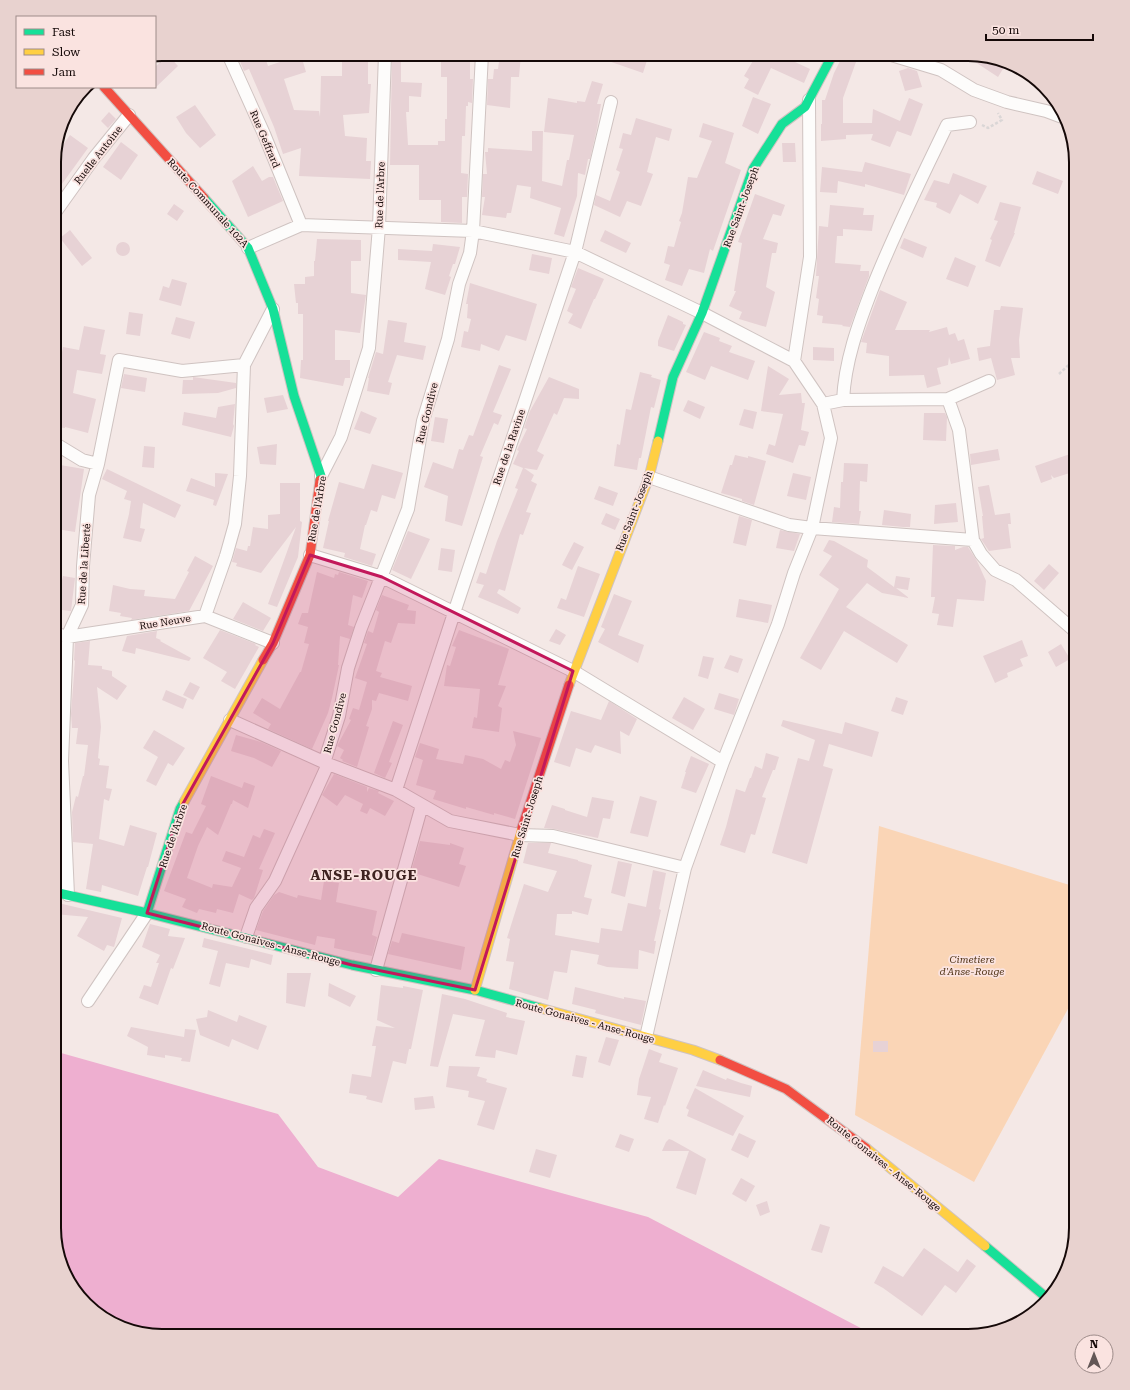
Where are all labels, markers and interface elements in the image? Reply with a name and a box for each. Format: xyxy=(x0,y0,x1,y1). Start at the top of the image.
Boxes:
legend xyxy=(16,16,156,88)
scale bar xyxy=(986,16,1093,42)
text: 50 m xyxy=(992,23,1019,37)
text: Fast xyxy=(52,25,76,39)
text: Slow xyxy=(52,45,80,59)
text: Jam xyxy=(52,65,76,79)
street label: Rue Geffrard xyxy=(248,109,282,170)
street label: Ruelle Antoine xyxy=(72,123,124,186)
street label: Route Communale 102A xyxy=(165,156,251,250)
street label: Rue de l'Arbre xyxy=(373,161,387,229)
street label: Rue Saint-Joseph xyxy=(721,165,761,249)
street label: Rue Gondive xyxy=(414,381,440,445)
street label: Rue de la Ravine xyxy=(491,407,527,486)
street label: Rue Saint-Joseph xyxy=(614,469,655,553)
street label: Rue de l'Arbre xyxy=(306,475,328,543)
street label: Rue de la Liberté xyxy=(76,523,92,605)
street label: Rue Neuve xyxy=(139,612,192,631)
street label: Rue Gondive xyxy=(322,691,349,754)
street label: Rue Saint-Joseph xyxy=(509,774,545,859)
street label: Rue de l'Arbre xyxy=(157,802,189,869)
district label: ANSE-ROUGE xyxy=(310,867,418,883)
street label: Route Gonaives - Anse-Rouge xyxy=(200,920,342,968)
park label: Cimetiere d'Anse-Rouge xyxy=(940,954,1004,977)
street label: Route Gonaives - Anse-Rouge xyxy=(514,997,656,1045)
street label: Route Gonaives - Anse-Rouge xyxy=(825,1115,944,1214)
north arrow xyxy=(1074,1334,1114,1374)
text: N xyxy=(1090,1338,1099,1351)

